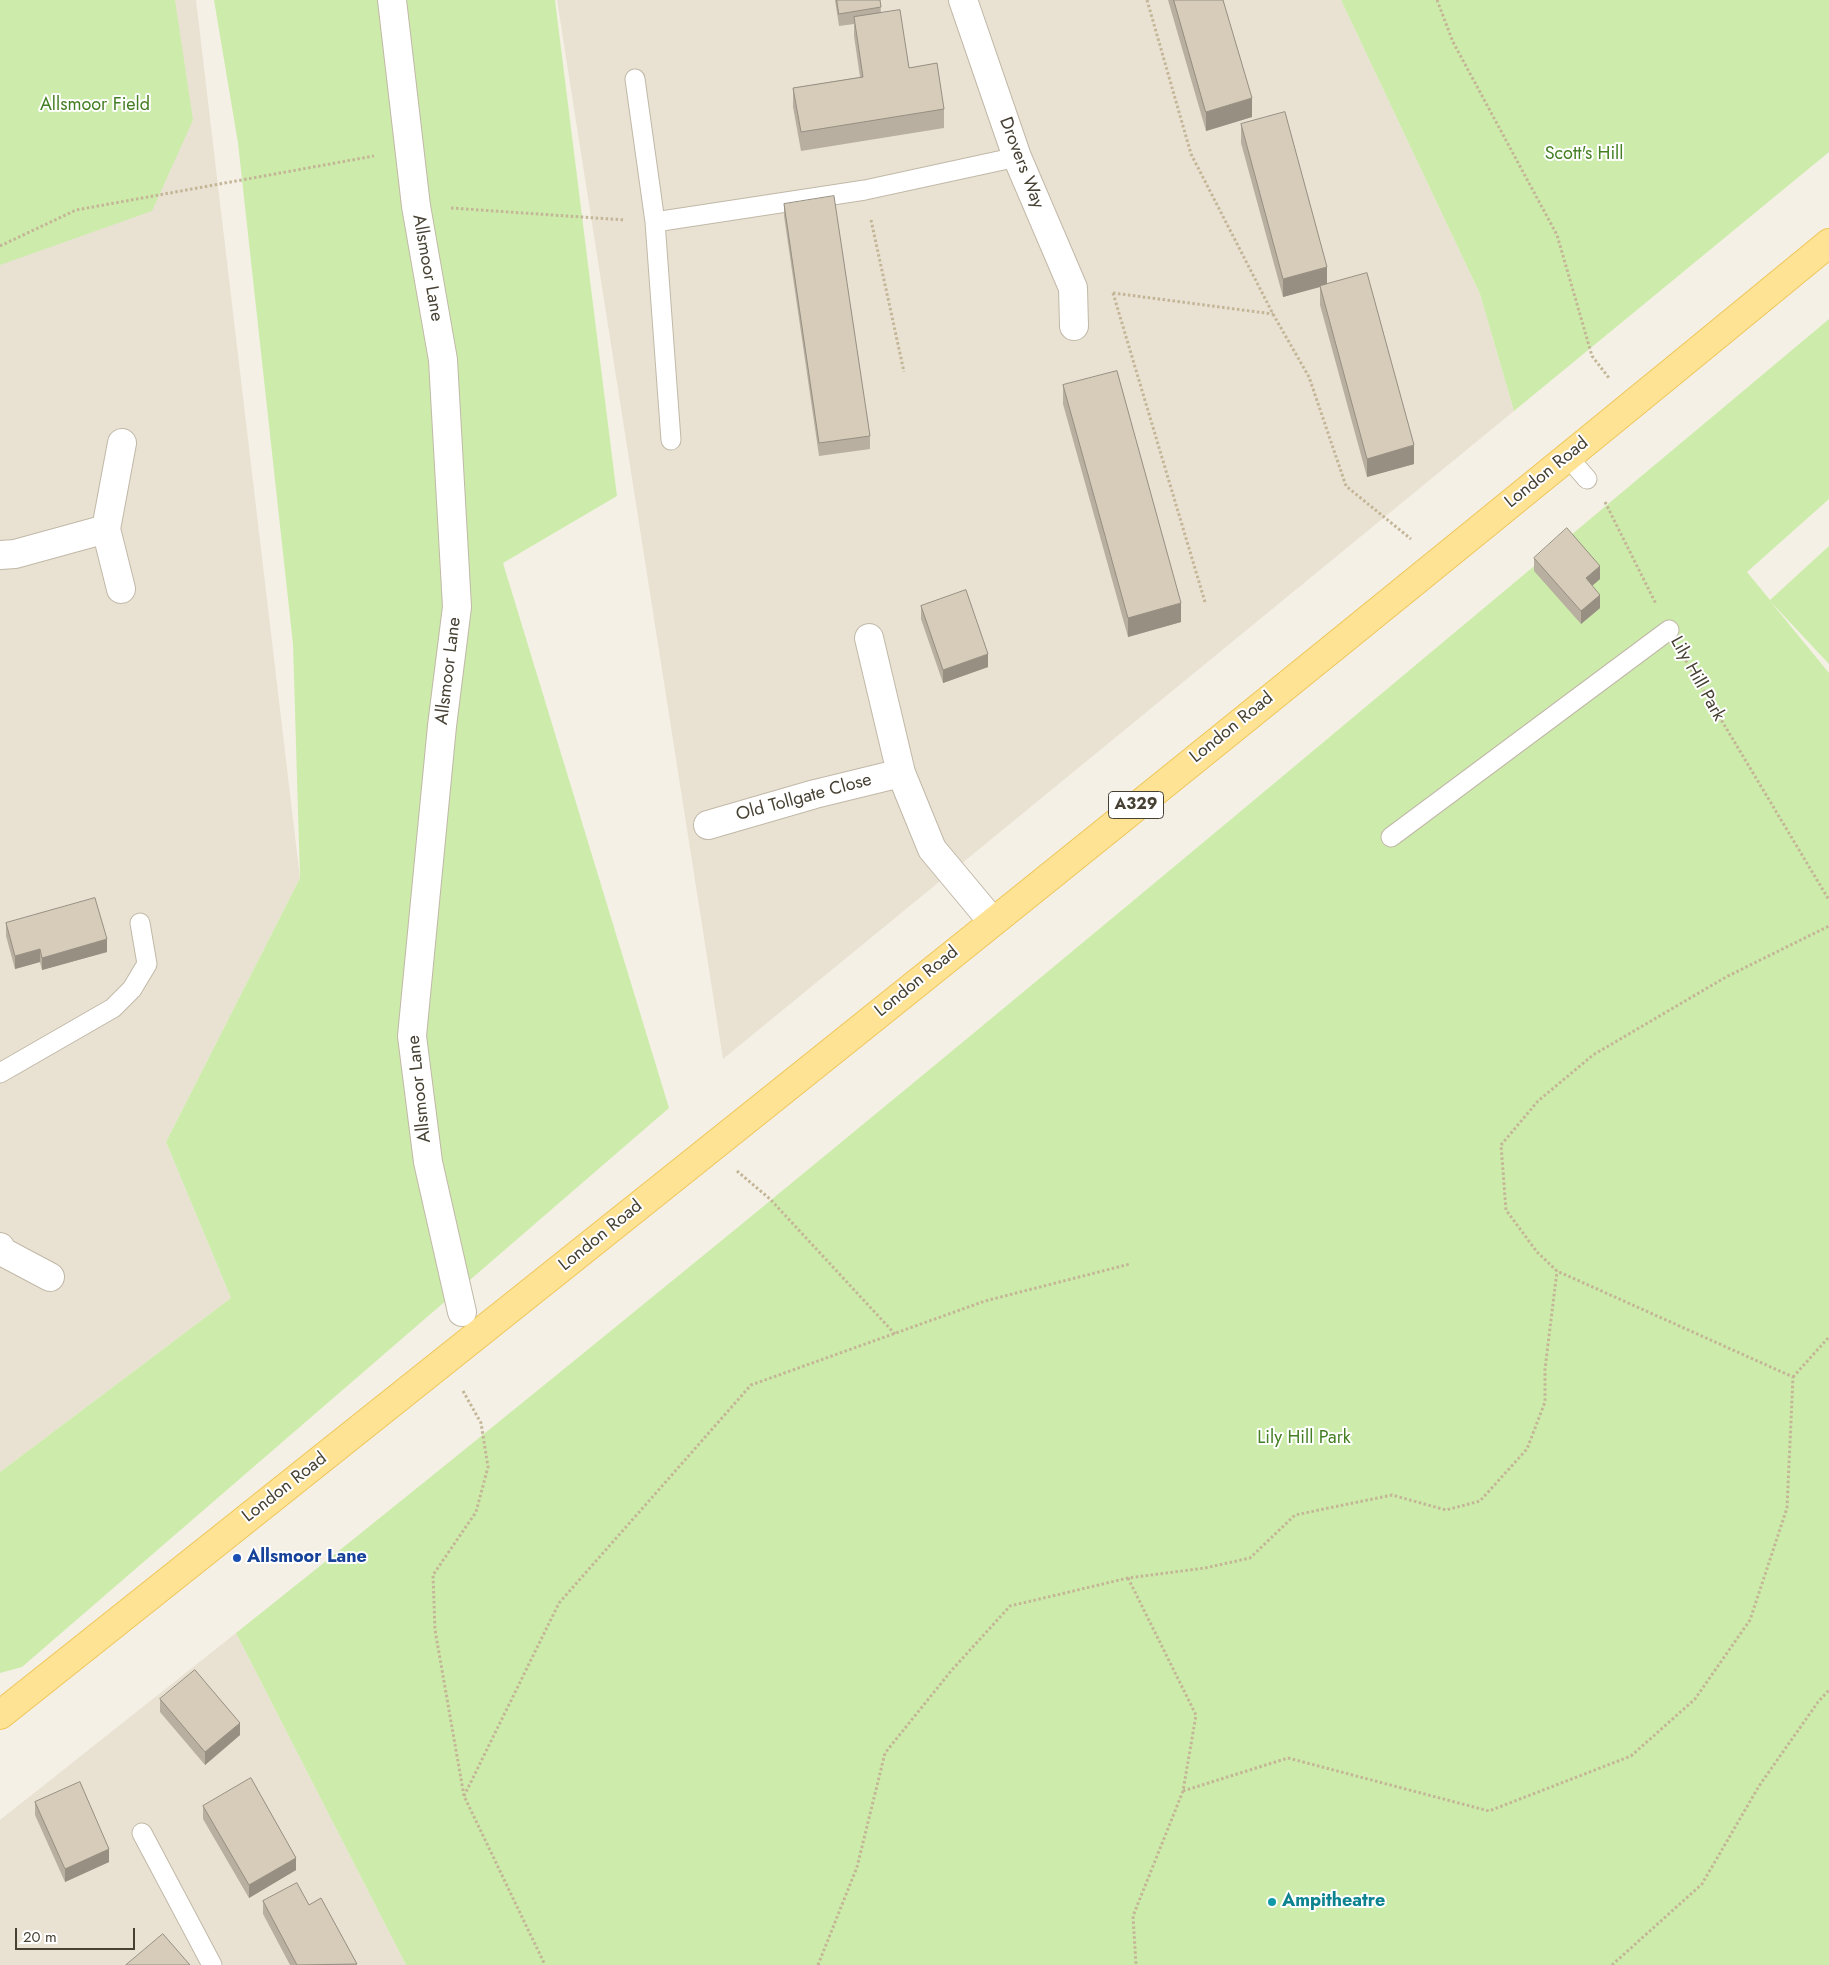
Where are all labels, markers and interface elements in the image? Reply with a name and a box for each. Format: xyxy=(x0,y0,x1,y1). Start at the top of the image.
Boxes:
park label: Allsmoor Field xyxy=(40,95,150,117)
street label: Drovers Way xyxy=(994,114,1048,212)
park label: Scott's Hill xyxy=(1545,144,1623,166)
street label: Allsmoor Lane xyxy=(407,213,447,323)
street label: London Road xyxy=(1501,433,1593,513)
street label: Allsmoor Lane xyxy=(432,616,466,726)
street label: Lily Hill Park xyxy=(1665,633,1729,725)
street label: London Road xyxy=(1186,688,1278,768)
street label: Old Tollgate Close xyxy=(734,770,874,826)
road number: A329 xyxy=(1108,792,1164,818)
street label: London Road xyxy=(871,942,963,1022)
street label: Allsmoor Lane xyxy=(404,1034,436,1144)
street label: London Road xyxy=(555,1196,647,1276)
park label: Lily Hill Park xyxy=(1257,1428,1351,1450)
street label: London Road xyxy=(239,1448,331,1528)
place label: Allsmoor Lane xyxy=(247,1547,367,1569)
marker: Allsmoor Lane xyxy=(231,1552,243,1564)
place label: Ampitheatre xyxy=(1282,1891,1385,1913)
marker: Ampitheatre xyxy=(1266,1896,1278,1908)
scale bar xyxy=(18,1918,138,1950)
text: 20 m xyxy=(23,1926,57,1948)

